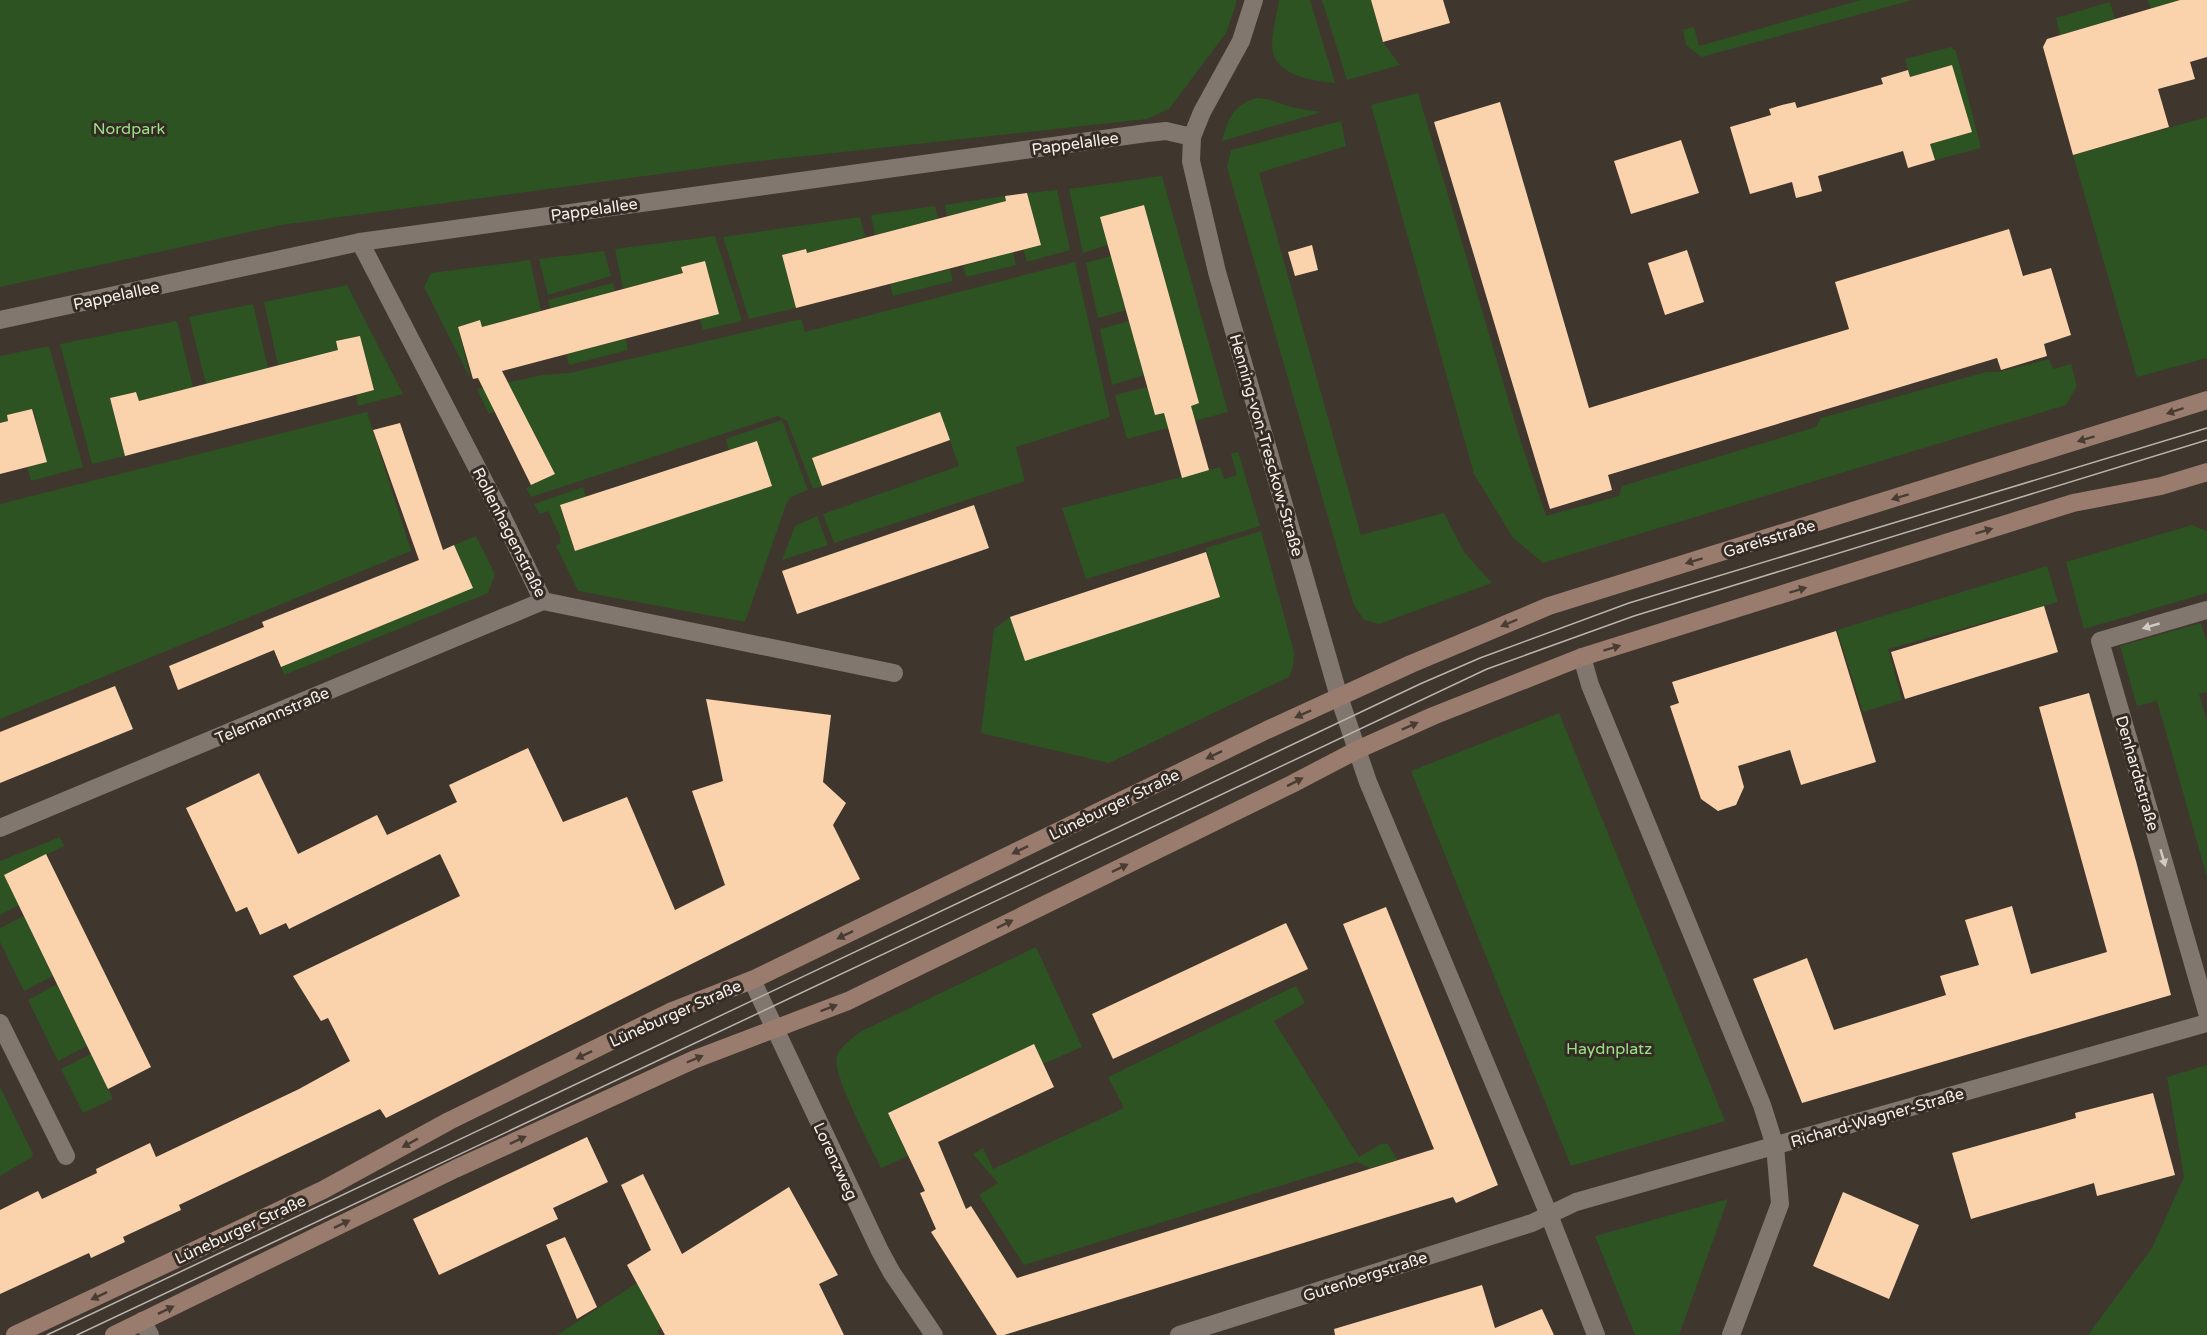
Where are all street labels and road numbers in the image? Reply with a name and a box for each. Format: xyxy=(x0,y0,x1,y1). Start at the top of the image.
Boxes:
street label: Pappelallee xyxy=(1030,128,1120,160)
street label: Pappelallee xyxy=(549,194,639,226)
street label: Pappelallee xyxy=(71,277,161,315)
street label: Henning-von-Tresckow-Straße xyxy=(1225,332,1307,559)
street label: Rollenhagenstraße xyxy=(468,464,551,601)
street label: Gareisstraße xyxy=(1721,515,1818,562)
street label: Telemannstraße xyxy=(213,683,332,749)
street label: Denhardtstraße xyxy=(2111,713,2163,833)
street label: Lüneburger Straße xyxy=(1046,765,1183,845)
street label: Lüneburger Straße xyxy=(606,976,745,1052)
street label: Richard-Wagner-Straße xyxy=(1788,1084,1966,1152)
street label: Lorenzweg xyxy=(808,1119,862,1203)
street label: Lüneburger Straße xyxy=(172,1191,309,1269)
street label: Gutenbergstraße xyxy=(1301,1247,1430,1306)

